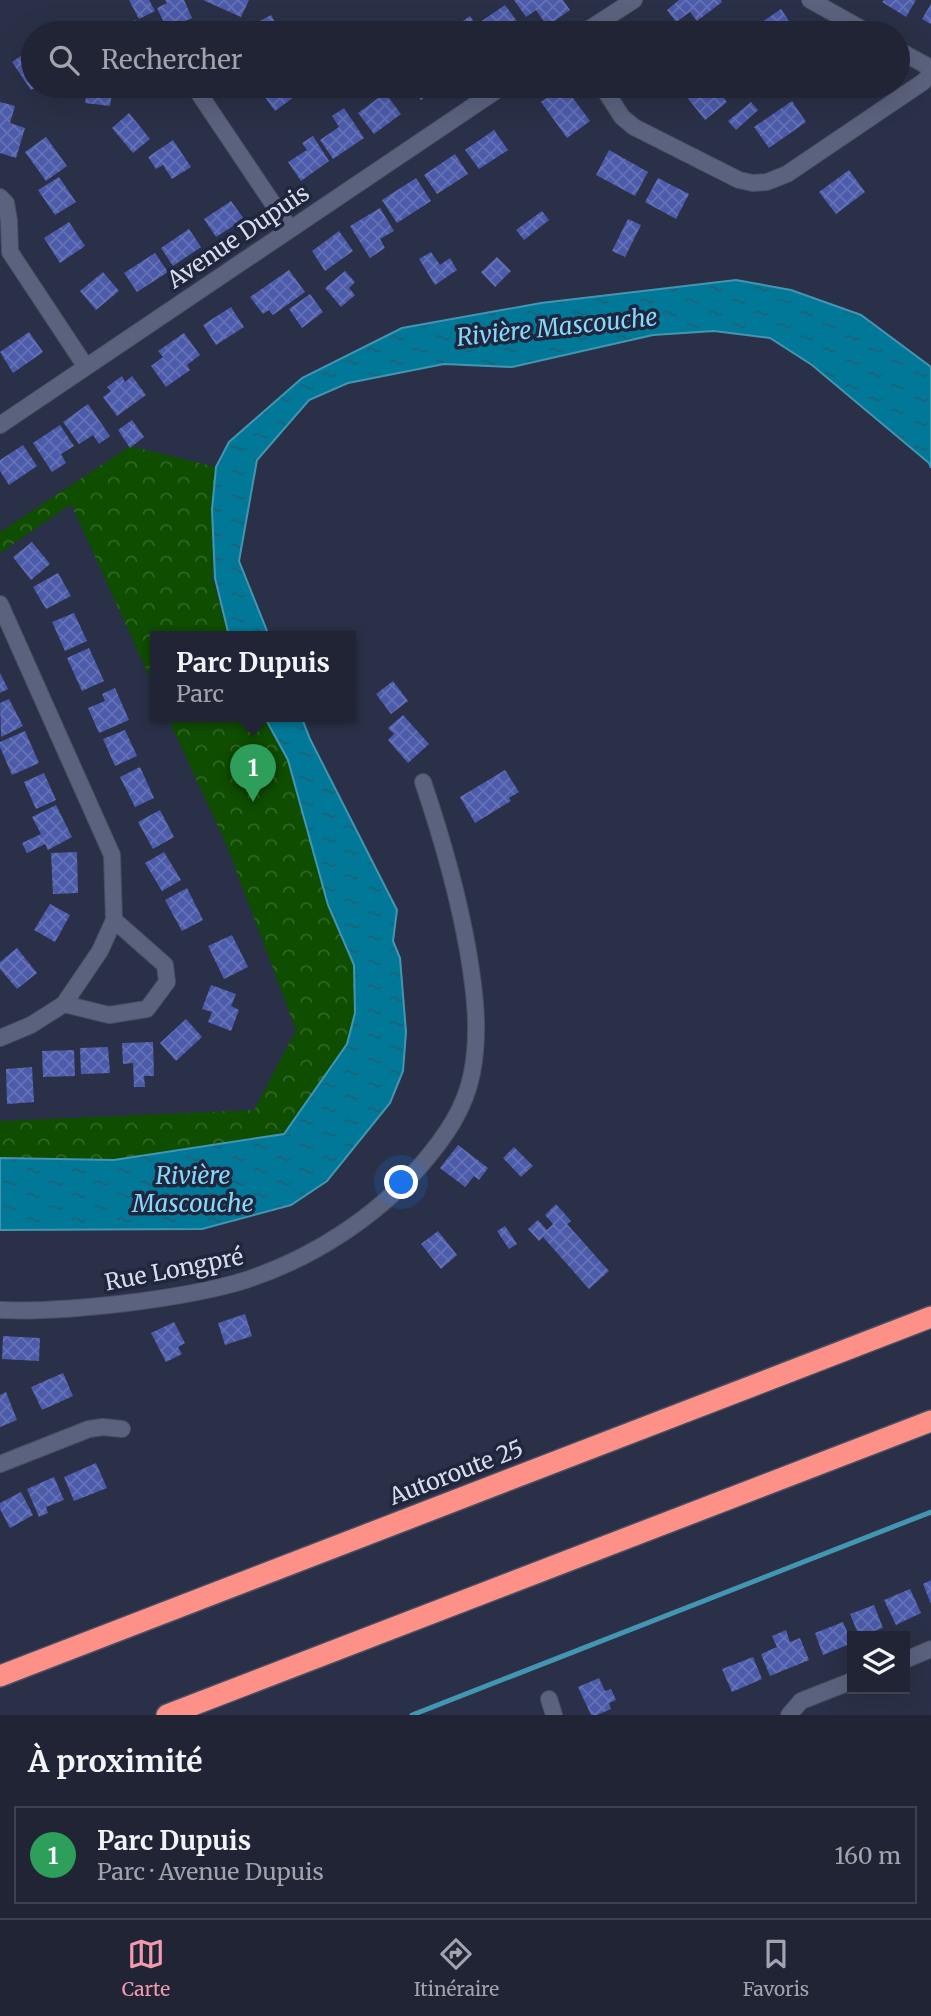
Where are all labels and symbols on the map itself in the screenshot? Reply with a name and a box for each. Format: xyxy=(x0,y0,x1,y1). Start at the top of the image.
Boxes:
street label: Avenue Dupuis xyxy=(161,178,315,295)
water label: Rivière Mascouche xyxy=(455,301,659,353)
pin: 1 xyxy=(230,744,276,802)
water label: Rivière Mascouche xyxy=(131,1160,254,1219)
your location xyxy=(384,1165,418,1199)
street label: Rue Longpré xyxy=(102,1241,246,1297)
street label: Autoroute 25 xyxy=(384,1433,527,1511)

